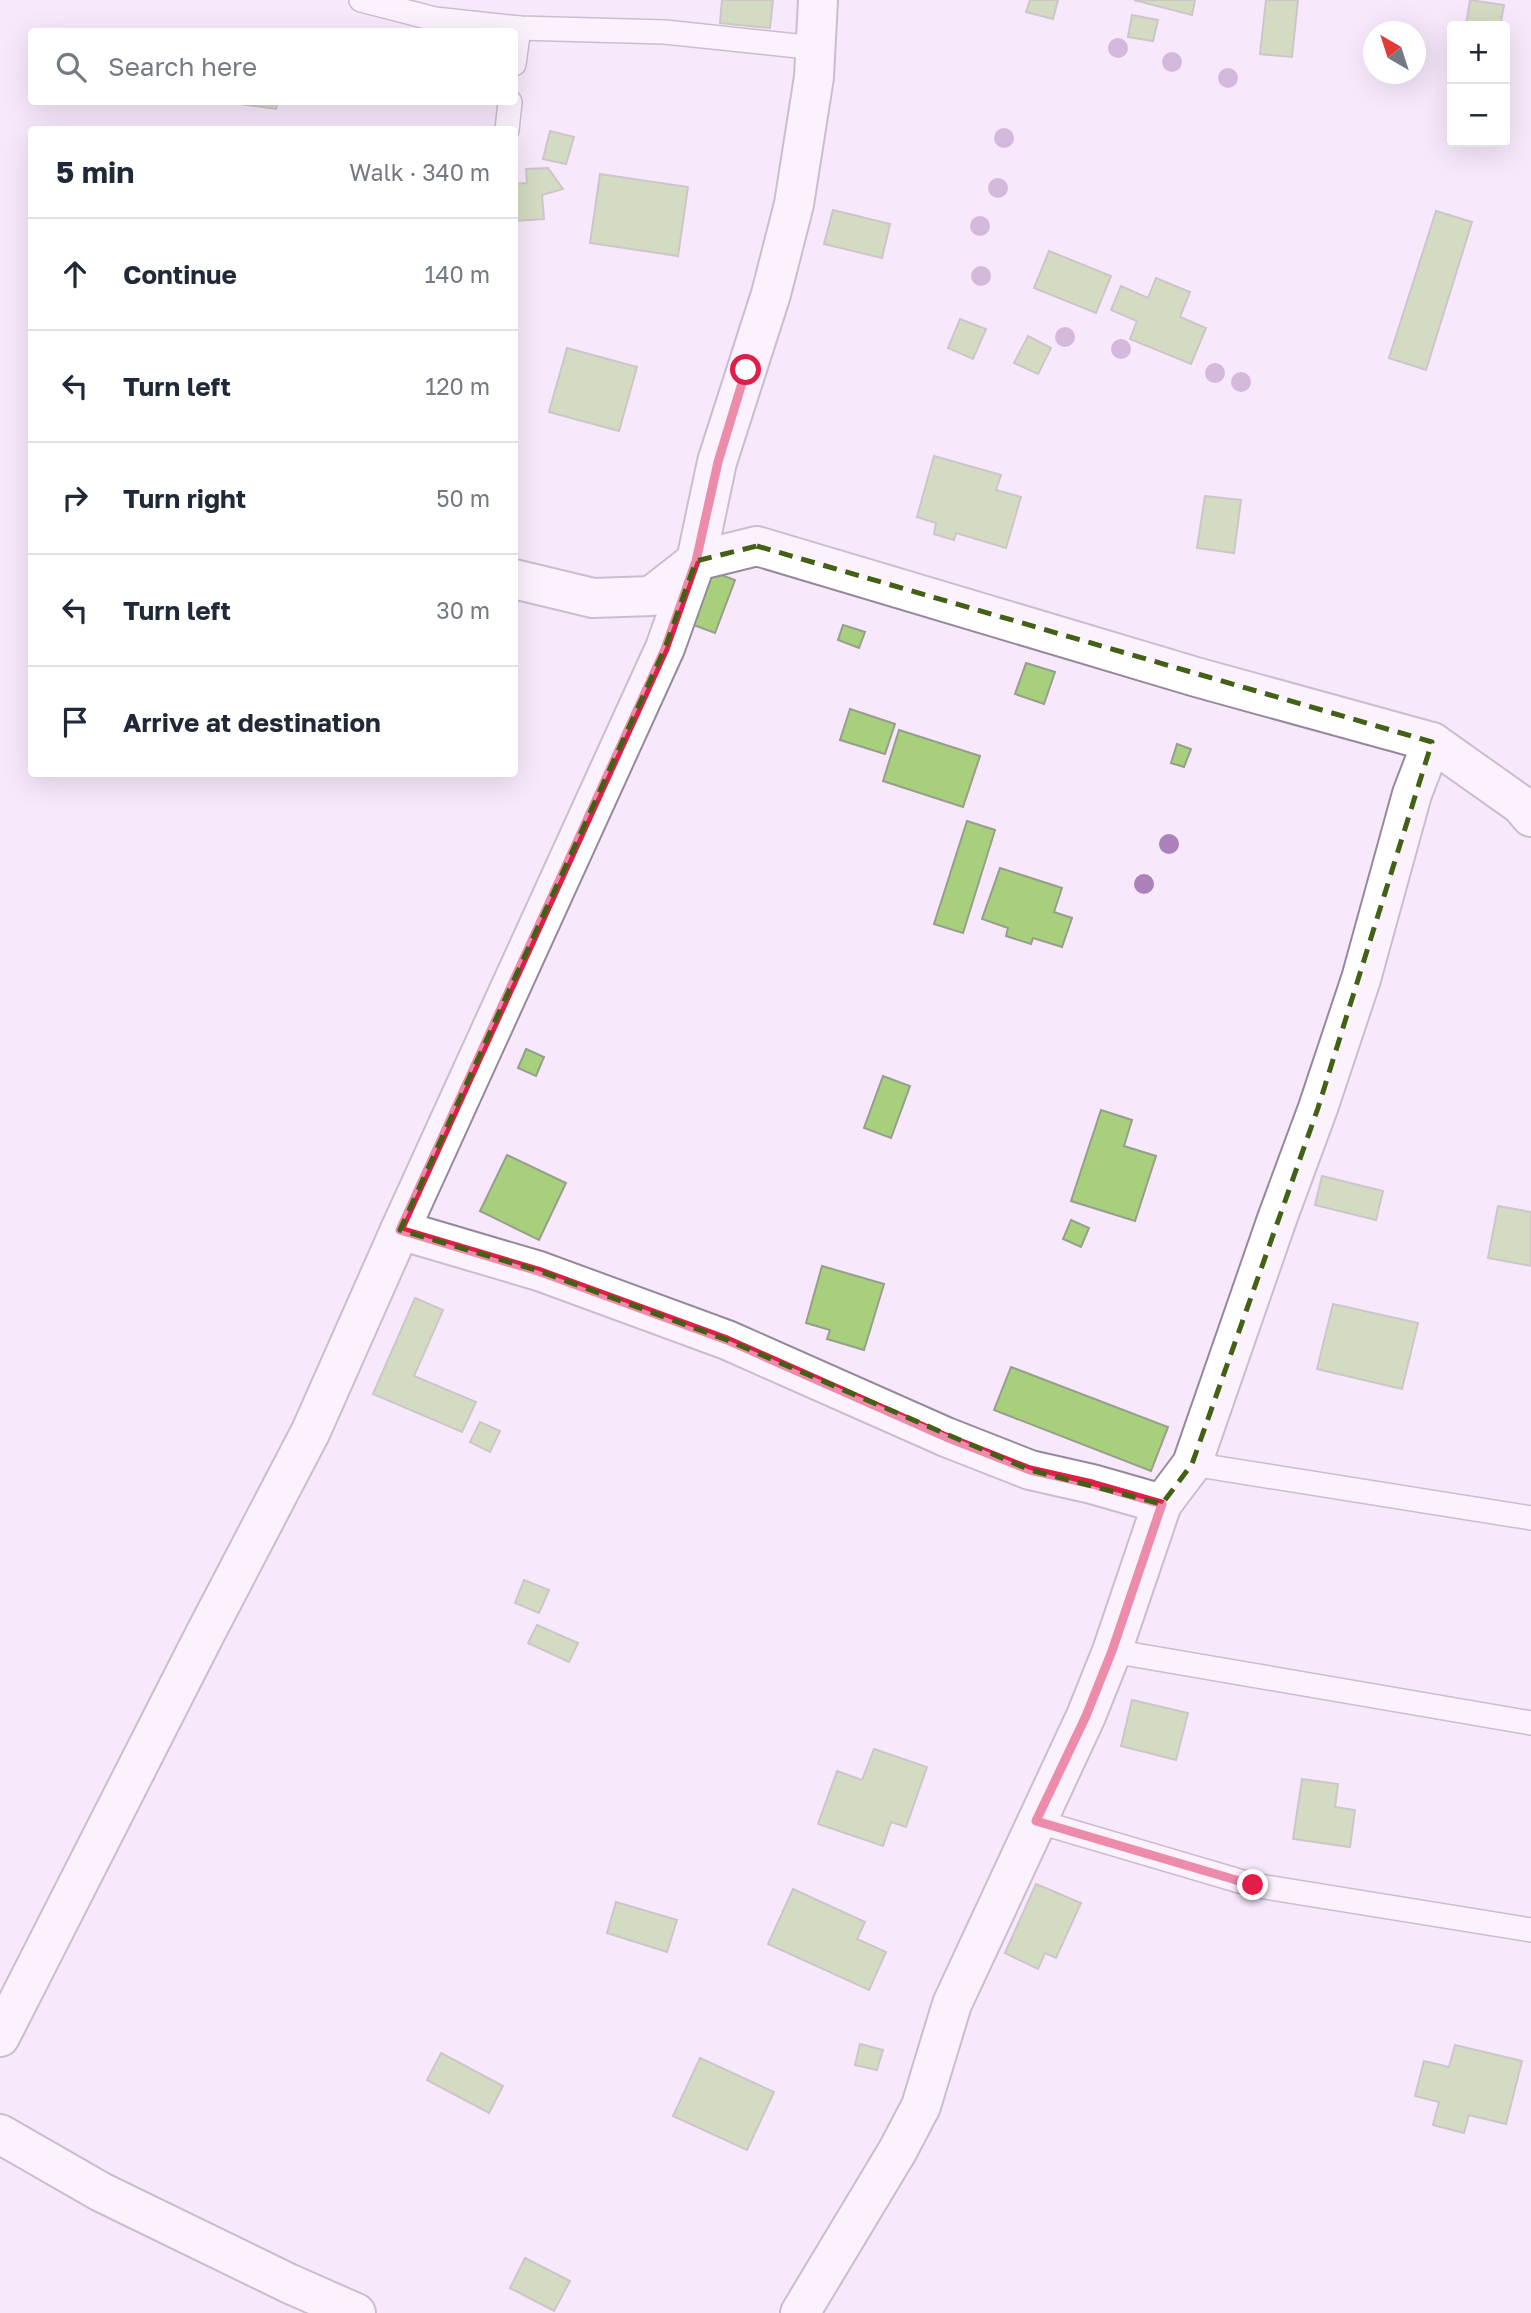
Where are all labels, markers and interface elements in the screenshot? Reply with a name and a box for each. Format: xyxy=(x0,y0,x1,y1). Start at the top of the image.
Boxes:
north arrow xyxy=(1363,21,1426,84)
map controls xyxy=(1447,21,1510,147)
button: + xyxy=(1447,21,1510,84)
search box xyxy=(28,28,518,105)
icon: search xyxy=(52,48,90,86)
text: Search here xyxy=(108,51,257,82)
button: − xyxy=(1447,84,1510,147)
text: 5 min xyxy=(56,154,134,190)
text: Walk · 340 m xyxy=(349,158,490,186)
icon: ahead xyxy=(56,255,94,293)
text: Continue xyxy=(123,259,237,290)
text: 140 m xyxy=(424,260,490,288)
route start xyxy=(730,354,761,385)
icon: left xyxy=(56,367,94,405)
text: Turn left xyxy=(123,371,231,402)
text: 120 m xyxy=(425,372,490,400)
icon: right xyxy=(56,479,94,517)
text: Turn right xyxy=(123,483,246,514)
text: 50 m xyxy=(436,484,490,512)
icon: left xyxy=(56,591,94,629)
text: Turn left xyxy=(123,595,231,626)
text: 30 m xyxy=(436,596,490,624)
icon: arrive xyxy=(56,703,94,741)
text: Arrive at destination xyxy=(123,707,381,738)
route end xyxy=(1237,1869,1268,1900)

